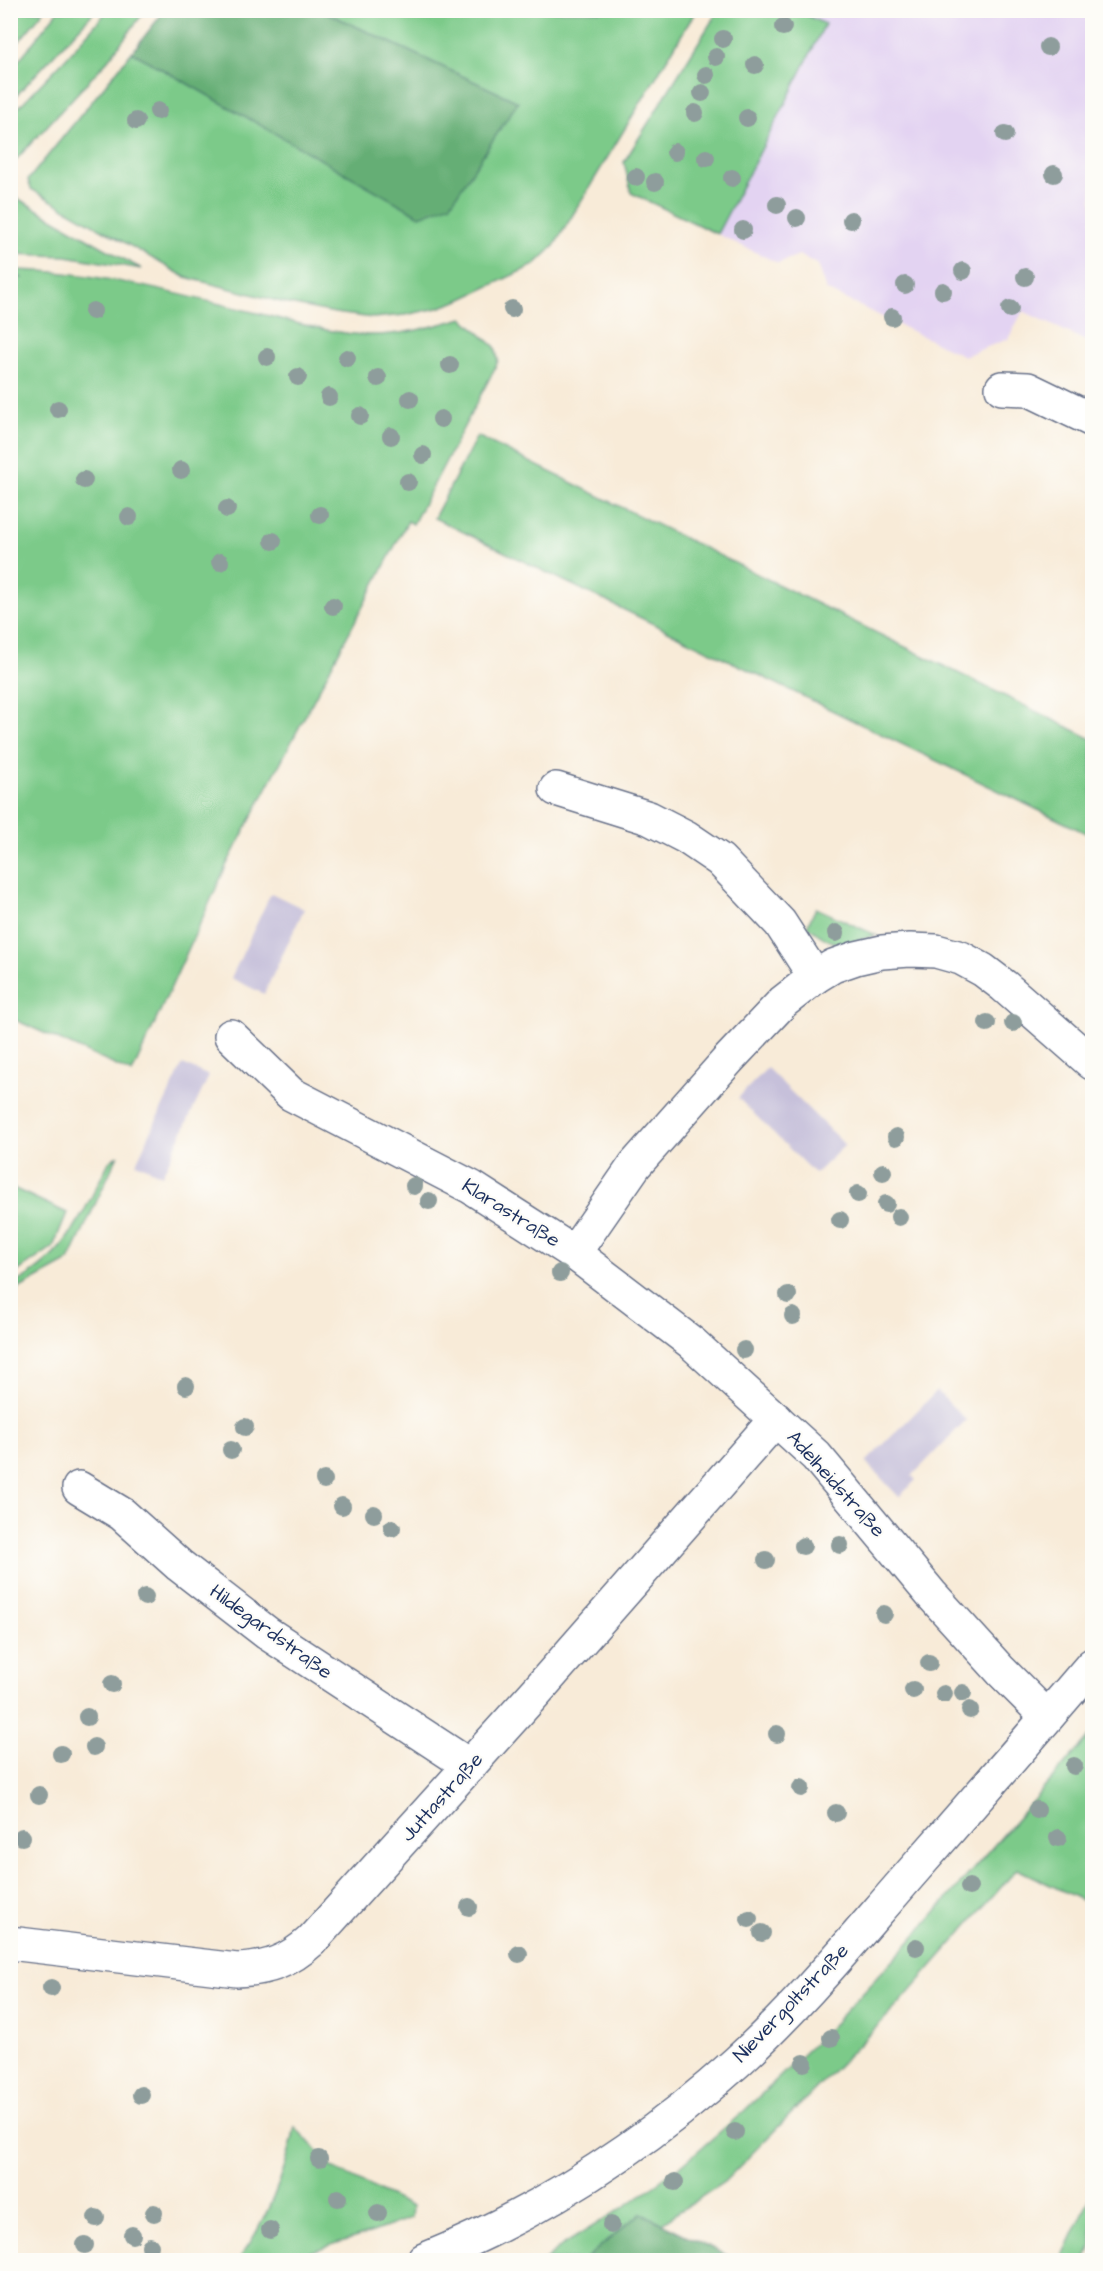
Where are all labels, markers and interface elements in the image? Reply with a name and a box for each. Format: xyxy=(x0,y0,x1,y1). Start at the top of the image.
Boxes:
street label: Klarastraße xyxy=(457,1172,566,1254)
street label: Adelheidstraße xyxy=(780,1424,892,1544)
street label: Hildegardstraße xyxy=(203,1578,338,1687)
street label: Juttastraße xyxy=(394,1746,490,1848)
street label: Nievergoltstraße xyxy=(727,1937,856,2069)

